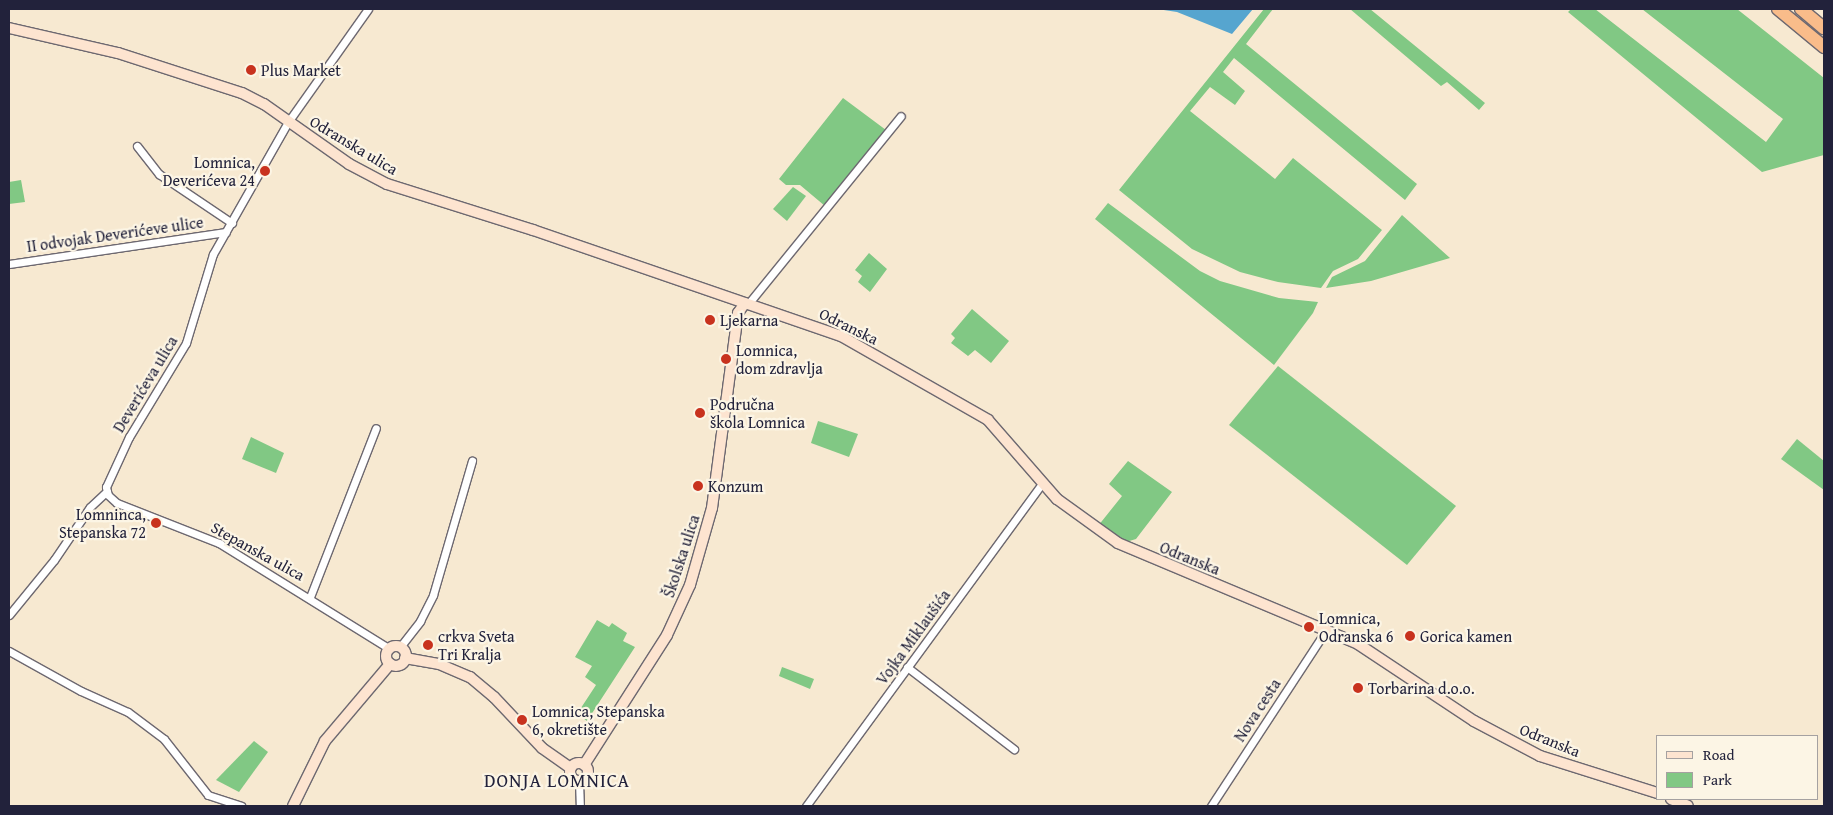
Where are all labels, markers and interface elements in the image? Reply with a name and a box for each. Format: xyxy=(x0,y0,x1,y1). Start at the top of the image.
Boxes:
place label: Plus Market xyxy=(261,60,341,80)
marker: Plus Market xyxy=(245,64,257,76)
street label: Odranska ulica xyxy=(307,111,401,179)
place label: Lomnica, Deverićeva 24 xyxy=(163,152,255,190)
marker: Lomnica, Deverićeva 24 xyxy=(259,165,271,177)
street label: II odvojak Deverićeve ulice xyxy=(25,212,205,256)
street label: Odranska xyxy=(816,304,882,348)
place label: Ljekarna xyxy=(720,310,778,330)
marker: Ljekarna xyxy=(704,314,716,326)
street label: Deverićeva ulica xyxy=(109,332,181,436)
place label: Lomnica, dom zdravlja xyxy=(736,340,823,378)
marker: Lomnica, dom zdravlja xyxy=(720,353,732,365)
place label: Područna škola Lomnica xyxy=(710,394,805,432)
marker: Područna škola Lomnica xyxy=(694,407,706,419)
place label: Konzum xyxy=(708,476,763,496)
marker: Konzum xyxy=(692,480,704,492)
place label: Lomninca, Stepanska 72 xyxy=(59,504,146,542)
street label: Školska ulica xyxy=(659,512,703,600)
marker: Lomninca, Stepanska 72 xyxy=(150,517,162,529)
street label: Stepanska ulica xyxy=(208,517,308,585)
street label: Odranska xyxy=(1157,537,1223,579)
street label: Vojka Miklaušića xyxy=(872,586,954,688)
place label: Lomnica, Odranska 6 xyxy=(1319,608,1394,646)
marker: Lomnica, Odranska 6 xyxy=(1303,621,1315,633)
place label: crkva Sveta Tri Kralja xyxy=(438,626,515,664)
place label: Gorica kamen xyxy=(1420,626,1512,646)
marker: Gorica kamen xyxy=(1404,630,1416,642)
marker: crkva Sveta Tri Kralja xyxy=(422,639,434,651)
street label: Nova cesta xyxy=(1230,675,1284,745)
place label: Torbarina d.o.o. xyxy=(1368,678,1475,698)
marker: Torbarina d.o.o. xyxy=(1352,682,1364,694)
place label: Lomnica, Stepanska 6, okretište xyxy=(532,701,665,739)
marker: Lomnica, Stepanska 6, okretište xyxy=(516,714,528,726)
street label: Odranska xyxy=(1517,719,1583,761)
legend xyxy=(1656,735,1818,800)
text: Road xyxy=(1703,744,1734,765)
text: Park xyxy=(1703,769,1732,790)
district label: DONJA LOMNICA xyxy=(482,770,632,792)

